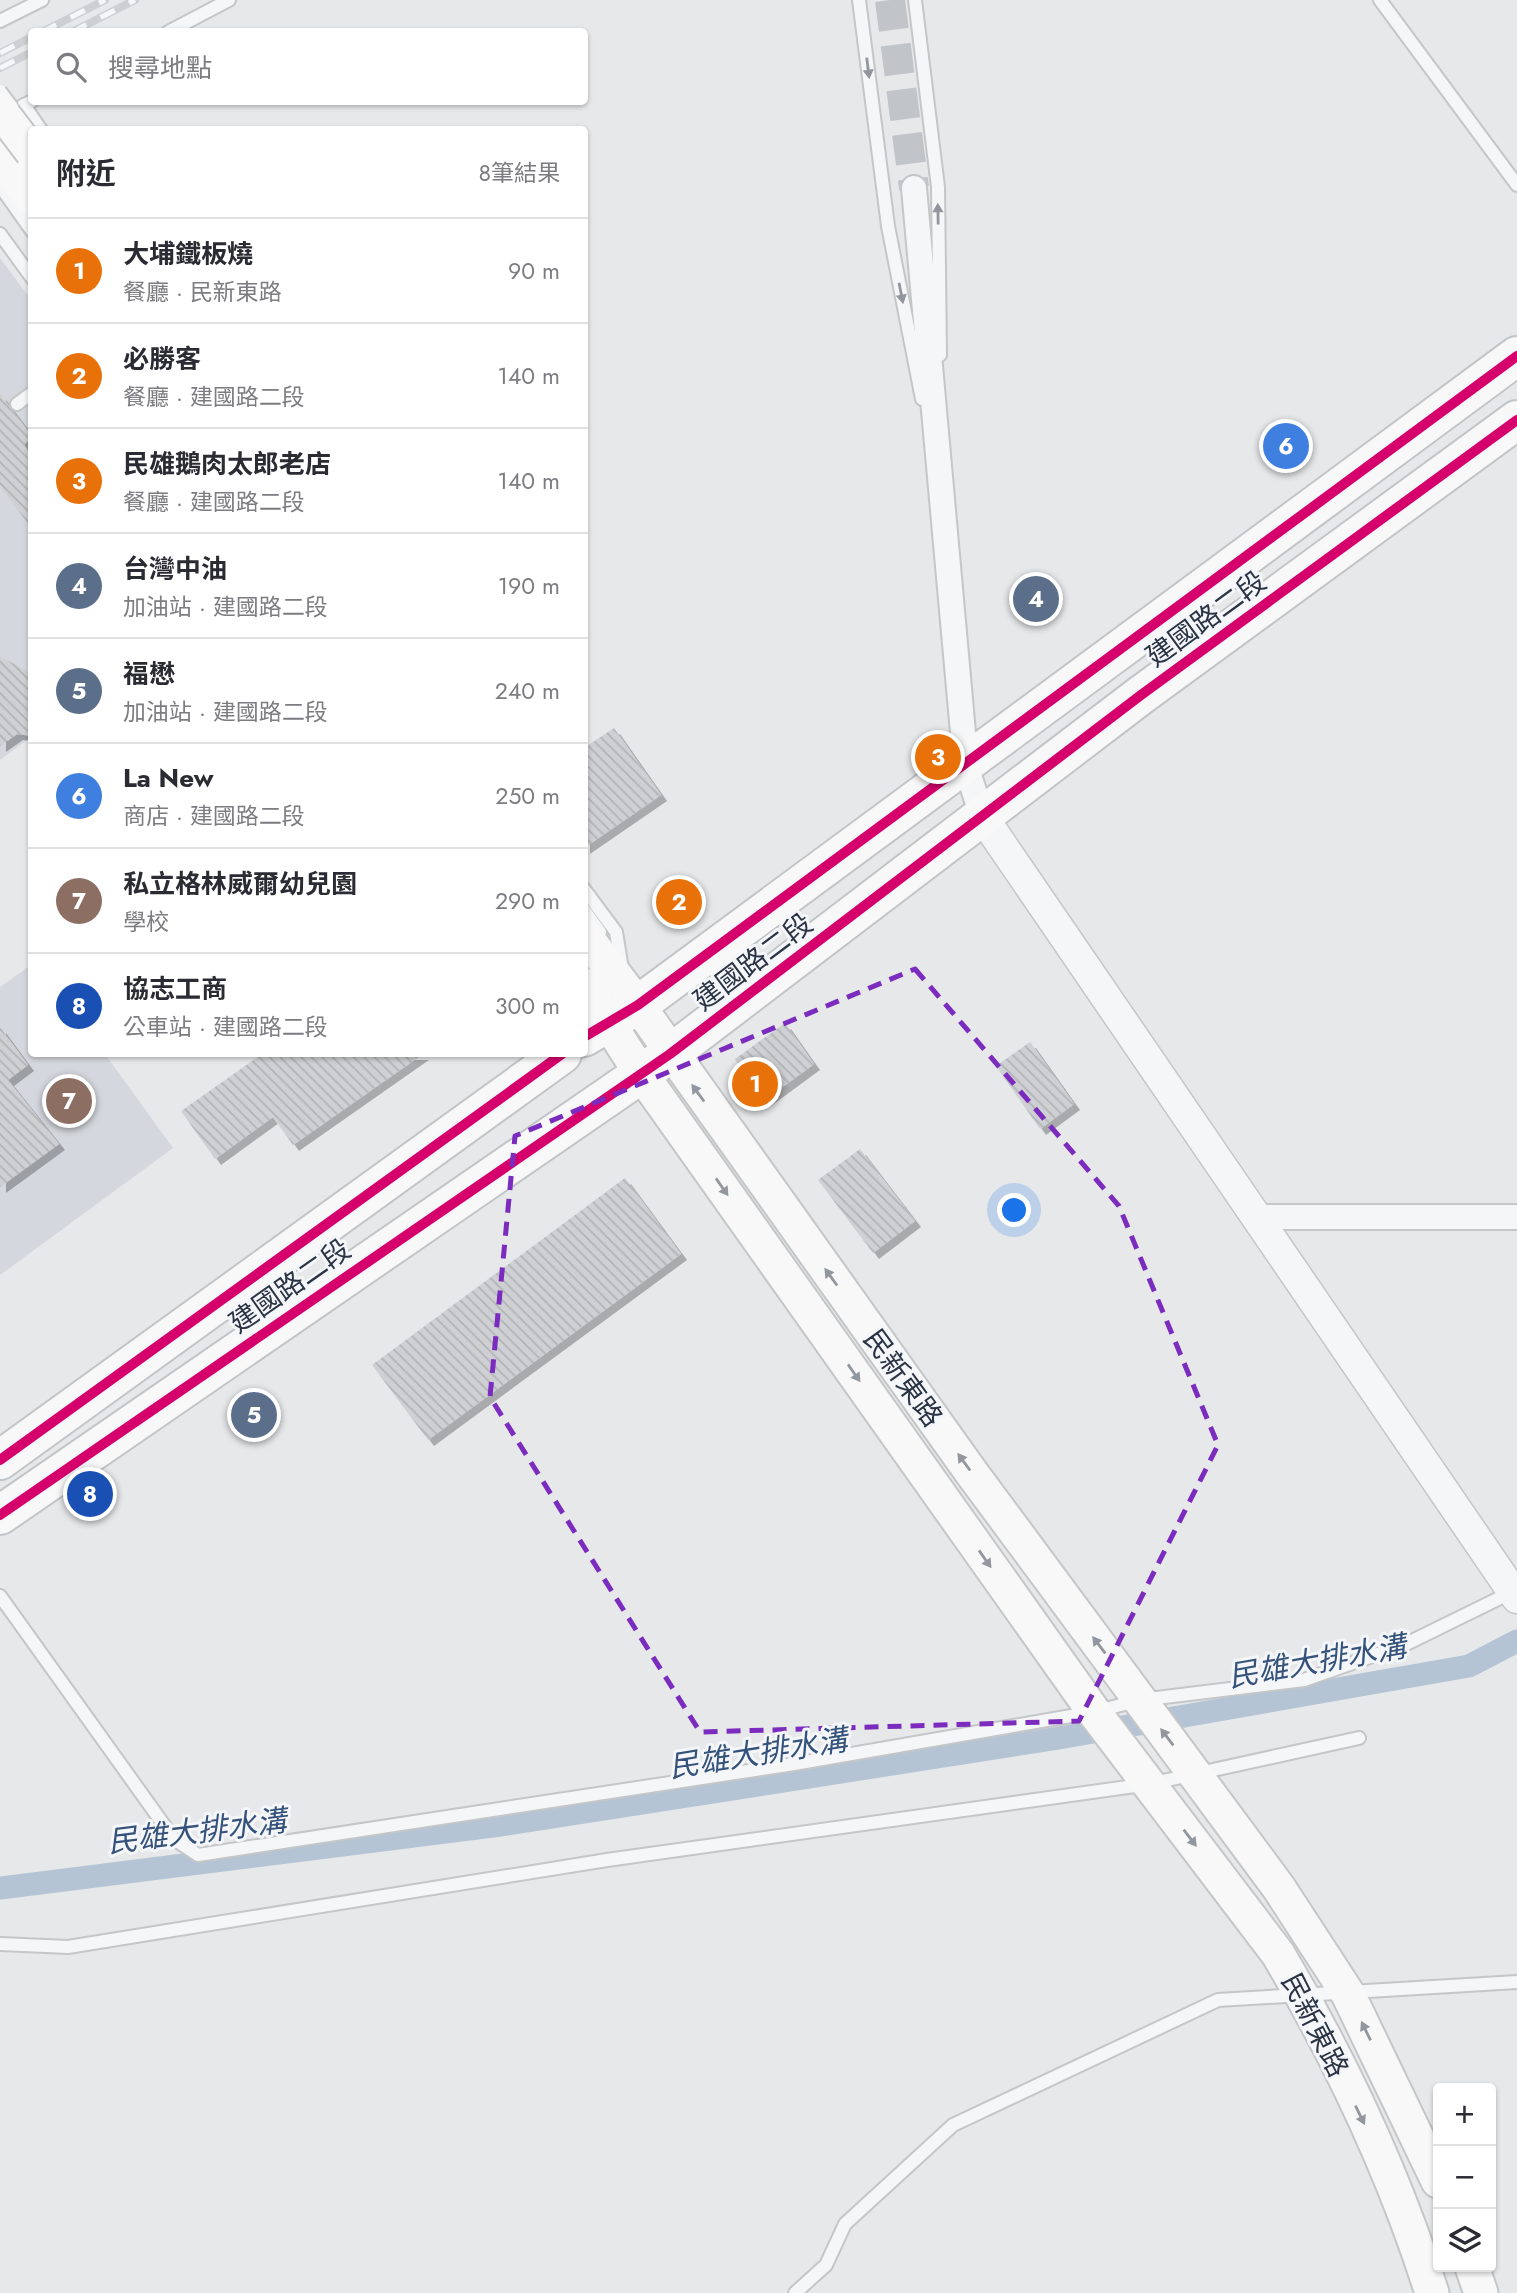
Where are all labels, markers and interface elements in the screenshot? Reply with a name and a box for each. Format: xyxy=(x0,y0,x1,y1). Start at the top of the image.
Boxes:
search box xyxy=(28,28,588,105)
icon: search xyxy=(52,48,90,86)
text: 搜尋地點 xyxy=(108,49,212,87)
one-way arrow xyxy=(862,57,873,79)
text: 附近 xyxy=(56,152,116,195)
text: 8筆結果 xyxy=(478,156,560,190)
one-way arrow xyxy=(932,202,944,224)
text: 大埔鐵板燒 xyxy=(123,235,253,273)
text: 1 xyxy=(73,254,85,288)
text: 90 m xyxy=(508,254,560,288)
text: 餐廳 · 民新東路 xyxy=(123,275,282,309)
one-way arrow xyxy=(896,282,907,304)
text: 必勝客 xyxy=(123,340,201,378)
text: 2 xyxy=(71,359,87,393)
text: 140 m xyxy=(498,359,560,393)
text: 餐廳 · 建國路二段 xyxy=(123,380,305,414)
pin: 6 xyxy=(1263,420,1309,472)
text: 民雄鵝肉太郎老店 xyxy=(123,445,331,483)
text: 3 xyxy=(72,464,86,498)
text: 140 m xyxy=(498,464,560,498)
text: 餐廳 · 建國路二段 xyxy=(123,485,305,519)
text: 台灣中油 xyxy=(123,550,227,588)
street label: 建國路二段 xyxy=(1137,561,1275,677)
text: 4 xyxy=(71,569,87,603)
text: 190 m xyxy=(498,569,560,603)
pin: 4 xyxy=(1013,573,1059,625)
text: 加油站 · 建國路二段 xyxy=(123,590,328,624)
text: 福懋 xyxy=(123,655,175,693)
text: 5 xyxy=(72,674,86,708)
text: 240 m xyxy=(495,674,560,708)
text: 加油站 · 建國路二段 xyxy=(123,695,328,729)
pin: 3 xyxy=(915,731,961,783)
text: La New xyxy=(123,759,213,797)
text: 6 xyxy=(71,779,87,813)
text: 250 m xyxy=(495,779,560,813)
text: 商店 · 建國路二段 xyxy=(123,799,305,833)
text: 私立格林威爾幼兒園 xyxy=(123,865,357,903)
pin: 2 xyxy=(656,876,702,928)
text: 7 xyxy=(72,884,86,918)
text: 290 m xyxy=(495,884,560,918)
street label: 建國路二段 xyxy=(685,903,821,1021)
text: 學校 xyxy=(123,905,169,939)
text: 協志工商 xyxy=(123,970,227,1008)
text: 8 xyxy=(72,989,86,1023)
text: 300 m xyxy=(495,989,560,1023)
text: 公車站 · 建國路二段 xyxy=(123,1010,328,1044)
pin: 1 xyxy=(732,1058,778,1110)
pin: 7 xyxy=(46,1075,92,1127)
one-way arrow xyxy=(691,1084,705,1102)
one-way arrow xyxy=(715,1178,729,1196)
your location xyxy=(997,1193,1031,1227)
street label: 建國路二段 xyxy=(221,1229,359,1343)
one-way arrow xyxy=(824,1268,838,1286)
street label: 民新東路 xyxy=(853,1321,953,1435)
one-way arrow xyxy=(847,1364,861,1382)
pin: 5 xyxy=(231,1389,277,1441)
one-way arrow xyxy=(957,1453,971,1471)
pin: 8 xyxy=(67,1468,113,1520)
one-way arrow xyxy=(978,1550,992,1568)
water label: 民雄大排水溝 xyxy=(1225,1624,1413,1698)
one-way arrow xyxy=(1092,1636,1106,1654)
water label: 民雄大排水溝 xyxy=(666,1717,854,1788)
one-way arrow xyxy=(1161,1728,1175,1746)
water label: 民雄大排水溝 xyxy=(105,1798,293,1863)
one-way arrow xyxy=(1183,1829,1198,1847)
street label: 民新東路 xyxy=(1271,1966,1359,2084)
one-way arrow xyxy=(1361,2021,1372,2041)
map controls xyxy=(1433,2083,1496,2272)
button: + xyxy=(1433,2083,1496,2146)
one-way arrow xyxy=(1354,2105,1366,2125)
button: − xyxy=(1433,2146,1496,2209)
button: layers xyxy=(1433,2209,1496,2272)

